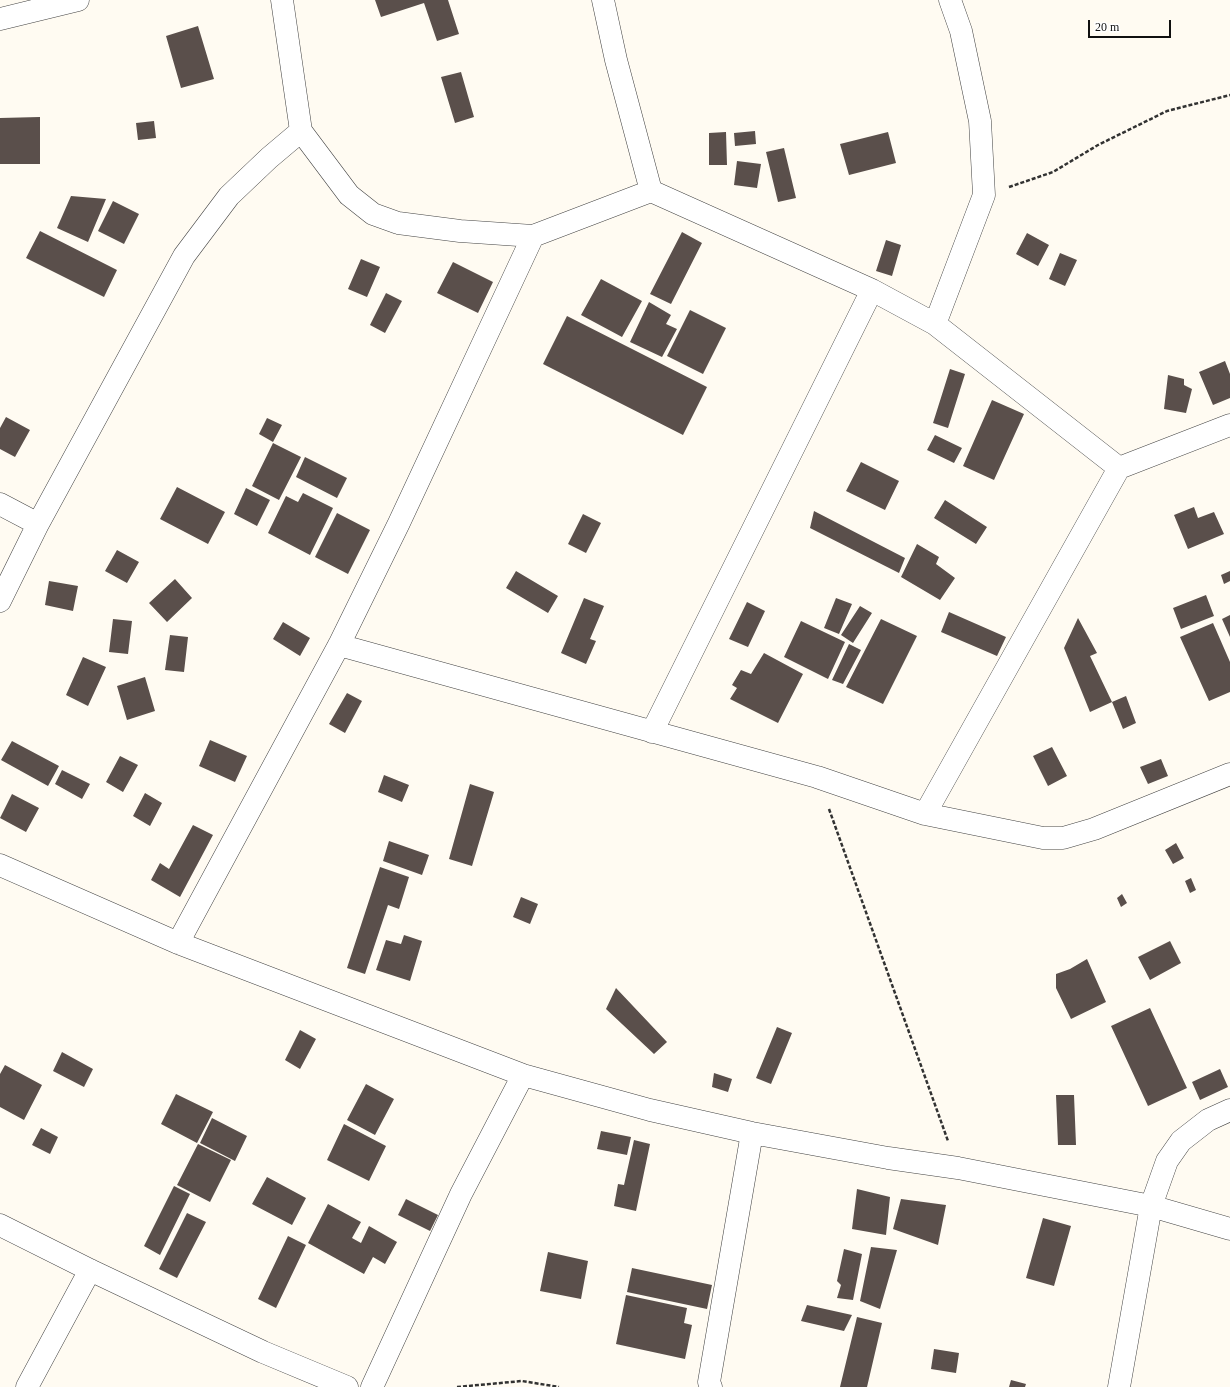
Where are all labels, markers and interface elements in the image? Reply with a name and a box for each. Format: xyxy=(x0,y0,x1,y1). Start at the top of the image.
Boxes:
scale bar xyxy=(1090,12,1173,38)
text: 20 m xyxy=(1095,20,1119,34)

